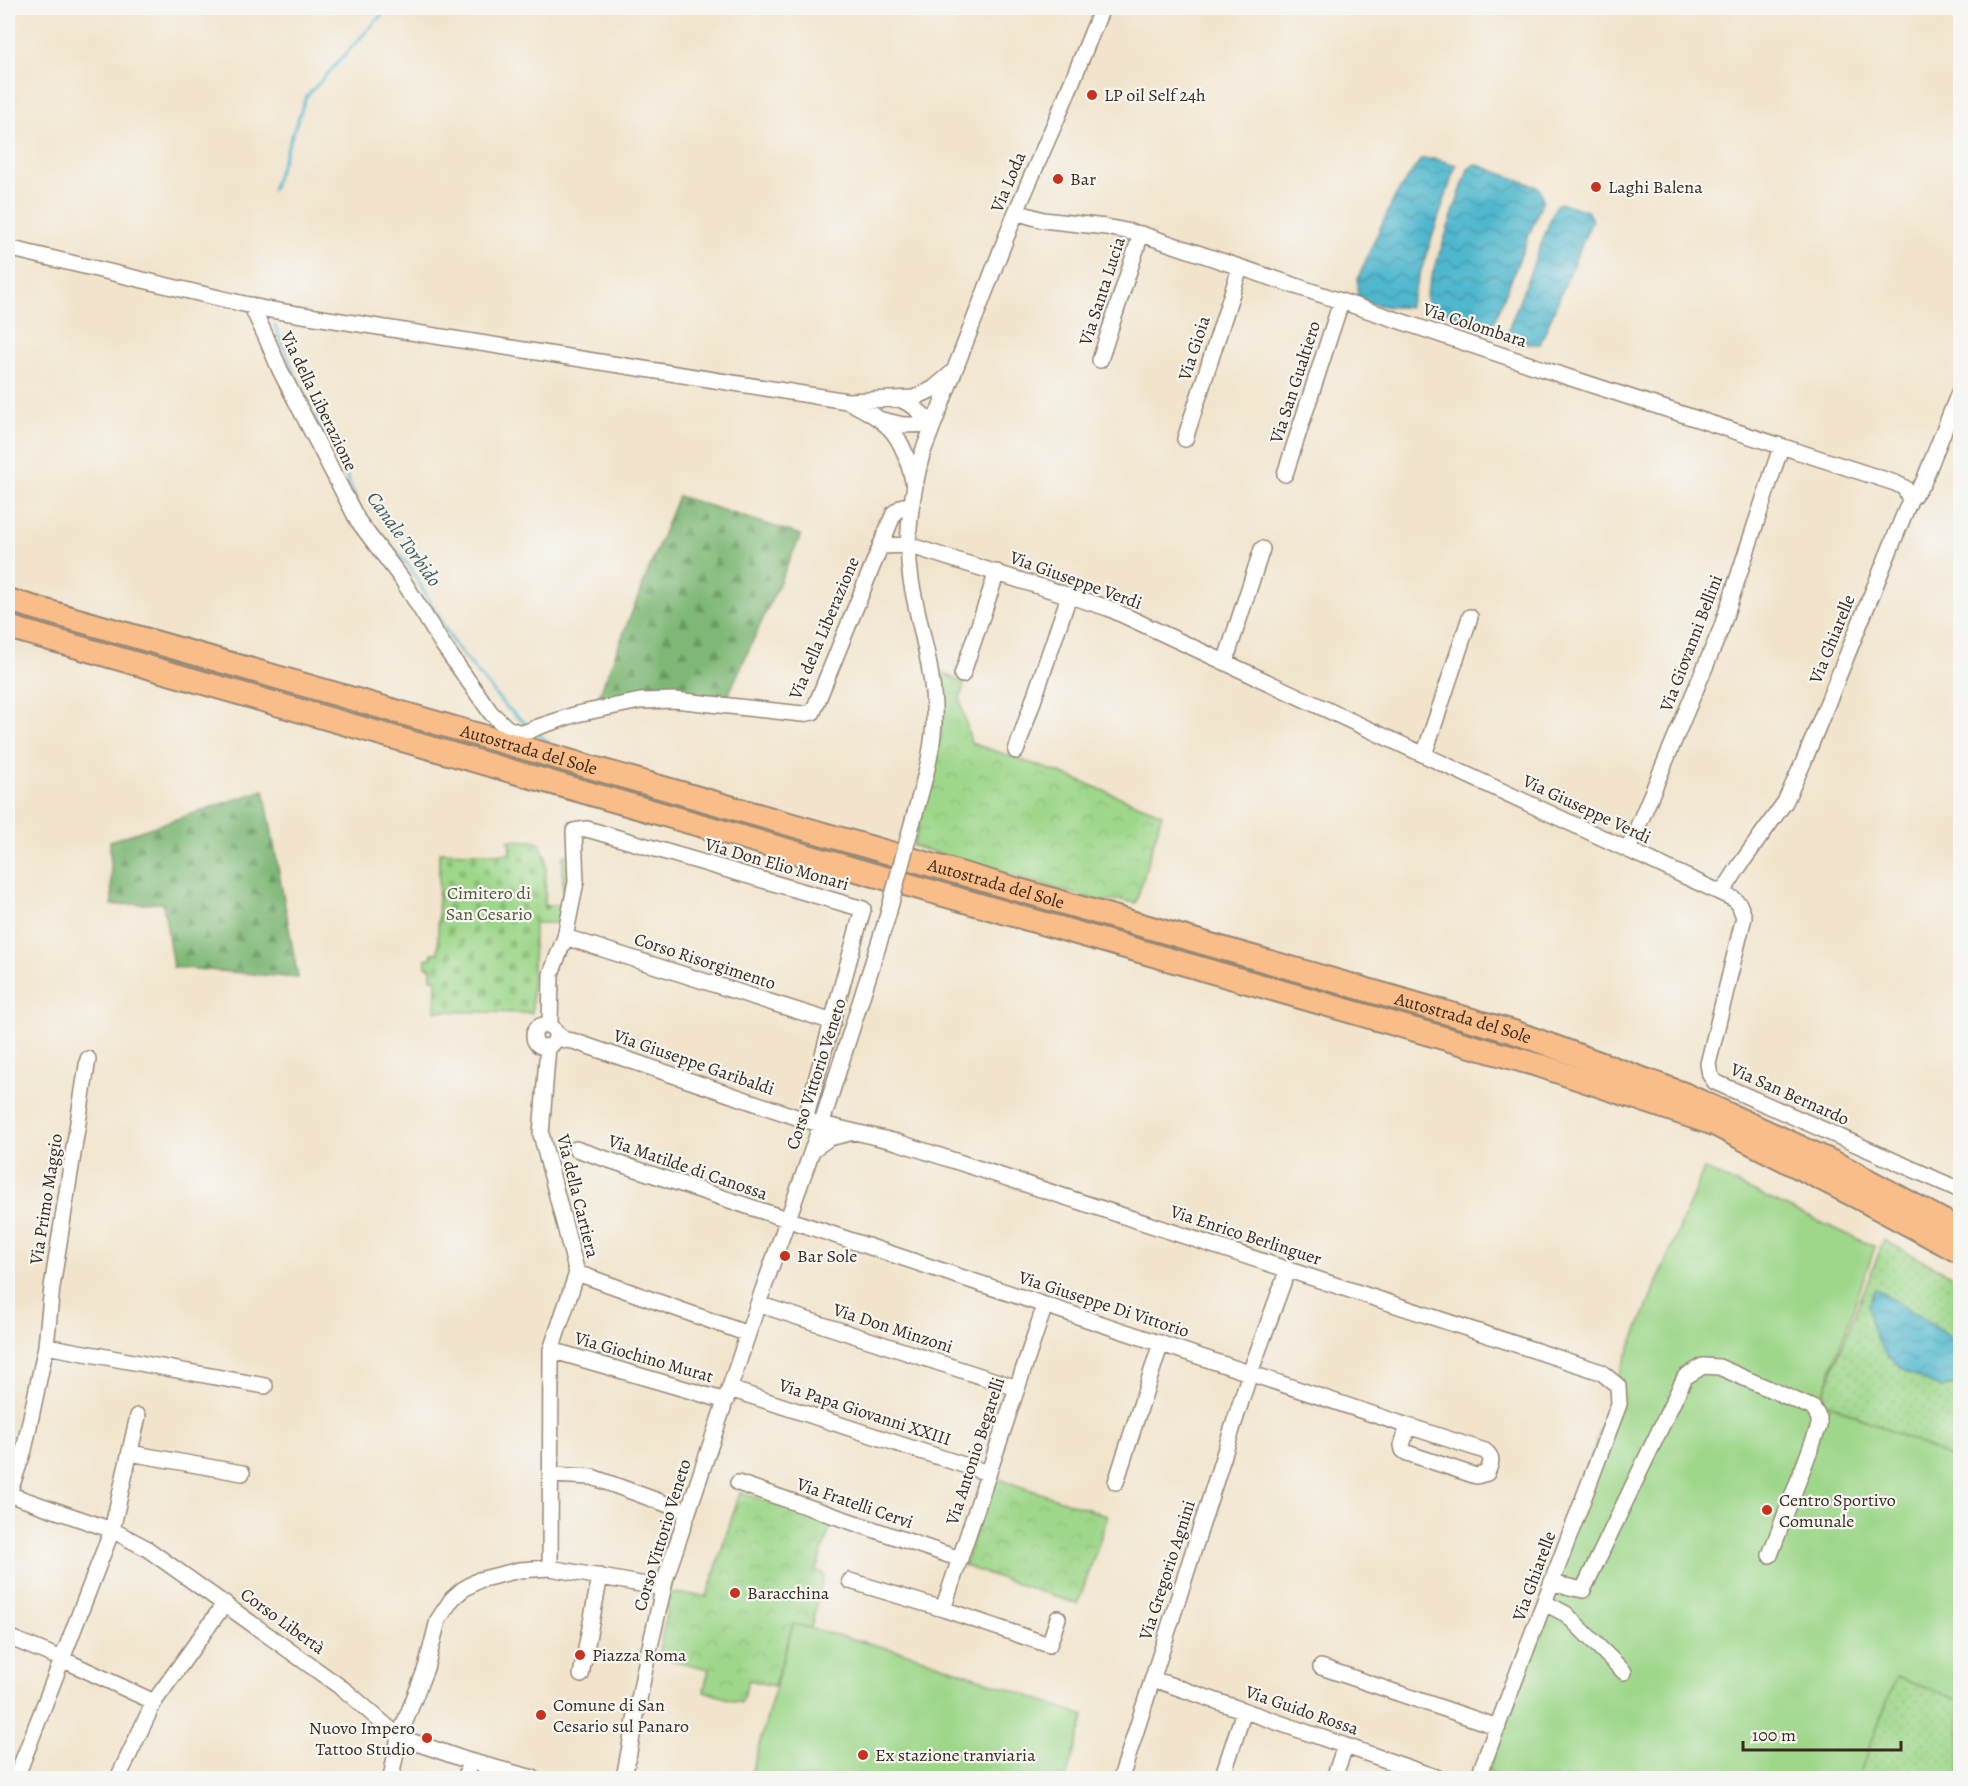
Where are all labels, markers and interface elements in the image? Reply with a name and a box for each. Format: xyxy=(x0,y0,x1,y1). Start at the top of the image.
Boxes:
place label: LP oil Self 24h xyxy=(1104,83,1206,107)
marker: LP oil Self 24h xyxy=(1085,88,1099,102)
street label: Via Loda xyxy=(984,148,1032,217)
place label: Bar xyxy=(1070,167,1096,191)
marker: Bar xyxy=(1051,172,1065,186)
place label: Laghi Balena xyxy=(1608,175,1703,199)
marker: Laghi Balena xyxy=(1589,180,1603,194)
street label: Via Santa Lucia xyxy=(1073,233,1131,349)
street label: Via Colombara xyxy=(1419,297,1531,353)
street label: Via Gioia xyxy=(1172,312,1216,384)
street label: Via San Gualtiero xyxy=(1264,318,1326,447)
street label: Via della Liberazione xyxy=(274,326,363,475)
water label: Canale Torbido xyxy=(360,486,448,592)
street label: Via Giuseppe Verdi xyxy=(1006,545,1145,615)
street label: Via della Liberazione xyxy=(783,553,865,704)
street label: Via Giovanni Bellini xyxy=(1654,571,1728,716)
street label: Via Ghiarelle xyxy=(1803,591,1861,688)
street label: Autostrada del Sole xyxy=(457,718,600,780)
street label: Via Giuseppe Verdi xyxy=(1518,768,1655,849)
street label: Via Don Elio Monari xyxy=(701,832,852,896)
street label: Autostrada del Sole xyxy=(924,852,1067,914)
park label: Cimitero di San Cesario xyxy=(446,881,532,926)
street label: Corso Risorgimento xyxy=(631,927,779,995)
street label: Autostrada del Sole xyxy=(1391,986,1535,1049)
street label: Corso Vittorio Veneto xyxy=(780,995,852,1153)
street label: Via Giuseppe Garibaldi xyxy=(609,1023,778,1101)
street label: Via San Bernardo xyxy=(1726,1057,1853,1131)
street label: Via Matilde di Canossa xyxy=(604,1128,771,1206)
street label: Via della Cartiera xyxy=(551,1131,605,1261)
street label: Via Primo Maggio xyxy=(24,1132,68,1267)
street label: Via Enrico Berlinguer xyxy=(1166,1199,1325,1271)
place label: Bar Sole xyxy=(797,1244,857,1268)
marker: Bar Sole xyxy=(778,1249,792,1263)
street label: Via Giuseppe Di Vittorio xyxy=(1015,1265,1192,1343)
street label: Via Don Minzoni xyxy=(829,1297,956,1359)
street label: Via Giochino Murat xyxy=(571,1325,716,1388)
street label: Via Papa Giovanni XXIII xyxy=(775,1373,954,1451)
street label: Via Antonio Begarelli xyxy=(939,1374,1010,1529)
street label: Corso Vittorio Veneto xyxy=(627,1456,697,1614)
street label: Via Fratelli Cervi xyxy=(793,1471,917,1534)
place label: Centro Sportivo Comunale xyxy=(1779,1488,1896,1533)
street label: Via Gregorio Agnini xyxy=(1133,1497,1201,1644)
marker: Centro Sportivo Comunale xyxy=(1760,1503,1774,1517)
street label: Via Ghiarelle xyxy=(1506,1528,1561,1625)
place label: Baracchina xyxy=(747,1581,830,1605)
street label: Corso Libertà xyxy=(236,1582,331,1660)
marker: Baracchina xyxy=(728,1586,742,1600)
place label: Piazza Roma xyxy=(592,1643,687,1667)
marker: Piazza Roma xyxy=(573,1648,587,1662)
street label: Via Guido Rossa xyxy=(1241,1679,1362,1741)
place label: Comune di San Cesario sul Panaro xyxy=(553,1693,689,1738)
marker: Comune di San Cesario sul Panaro xyxy=(534,1708,548,1722)
scale bar xyxy=(1743,1714,1900,1752)
place label: Nuovo Impero Tattoo Studio xyxy=(309,1716,415,1761)
text: 100 m xyxy=(1752,1723,1796,1747)
marker: Nuovo Impero Tattoo Studio xyxy=(420,1731,434,1745)
place label: Ex stazione tranviaria xyxy=(875,1743,1036,1767)
marker: Ex stazione tranviaria xyxy=(856,1748,870,1762)

